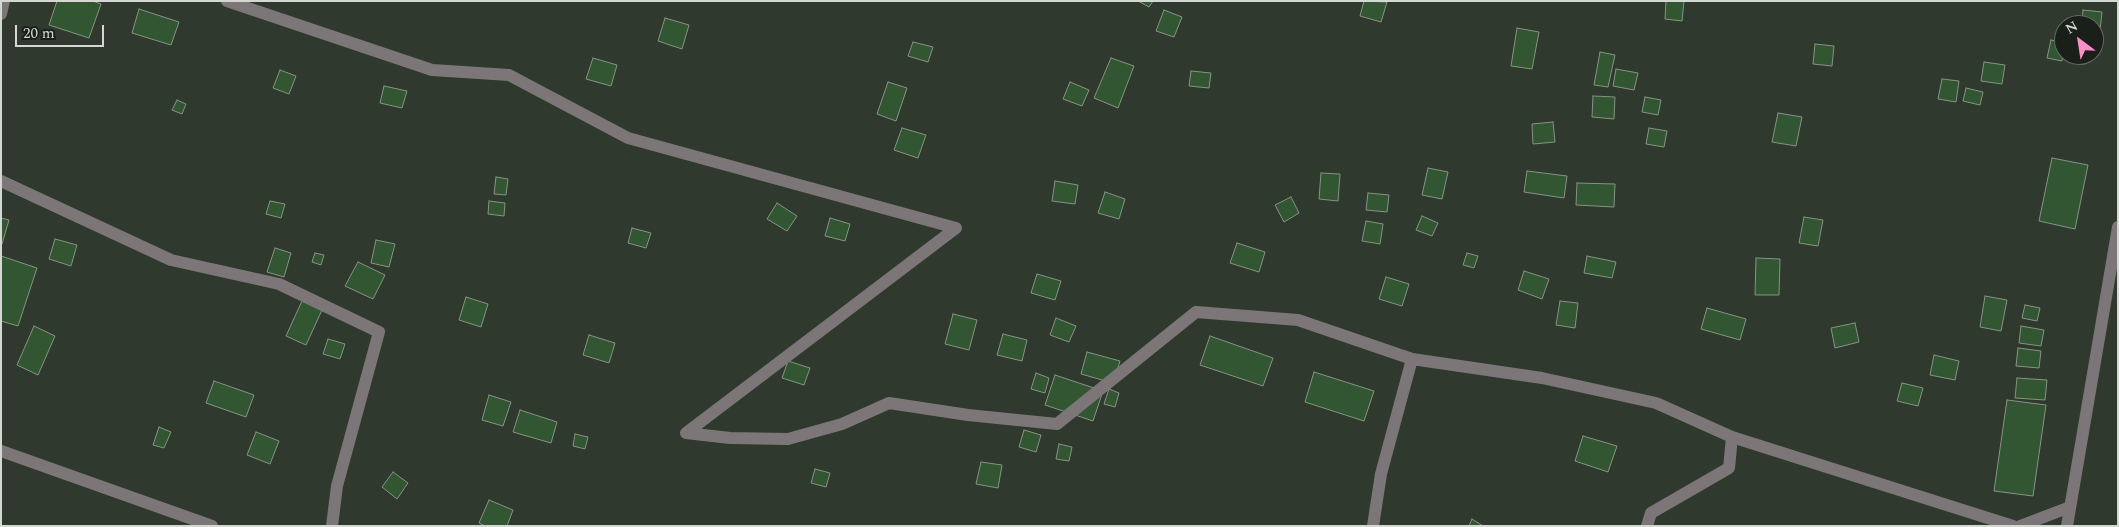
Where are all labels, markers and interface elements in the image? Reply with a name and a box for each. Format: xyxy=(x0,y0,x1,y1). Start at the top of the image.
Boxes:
scale bar xyxy=(18,15,106,47)
north arrow xyxy=(2054,15,2104,65)
text: N xyxy=(2061,16,2082,40)
text: 20 m xyxy=(23,22,55,45)

